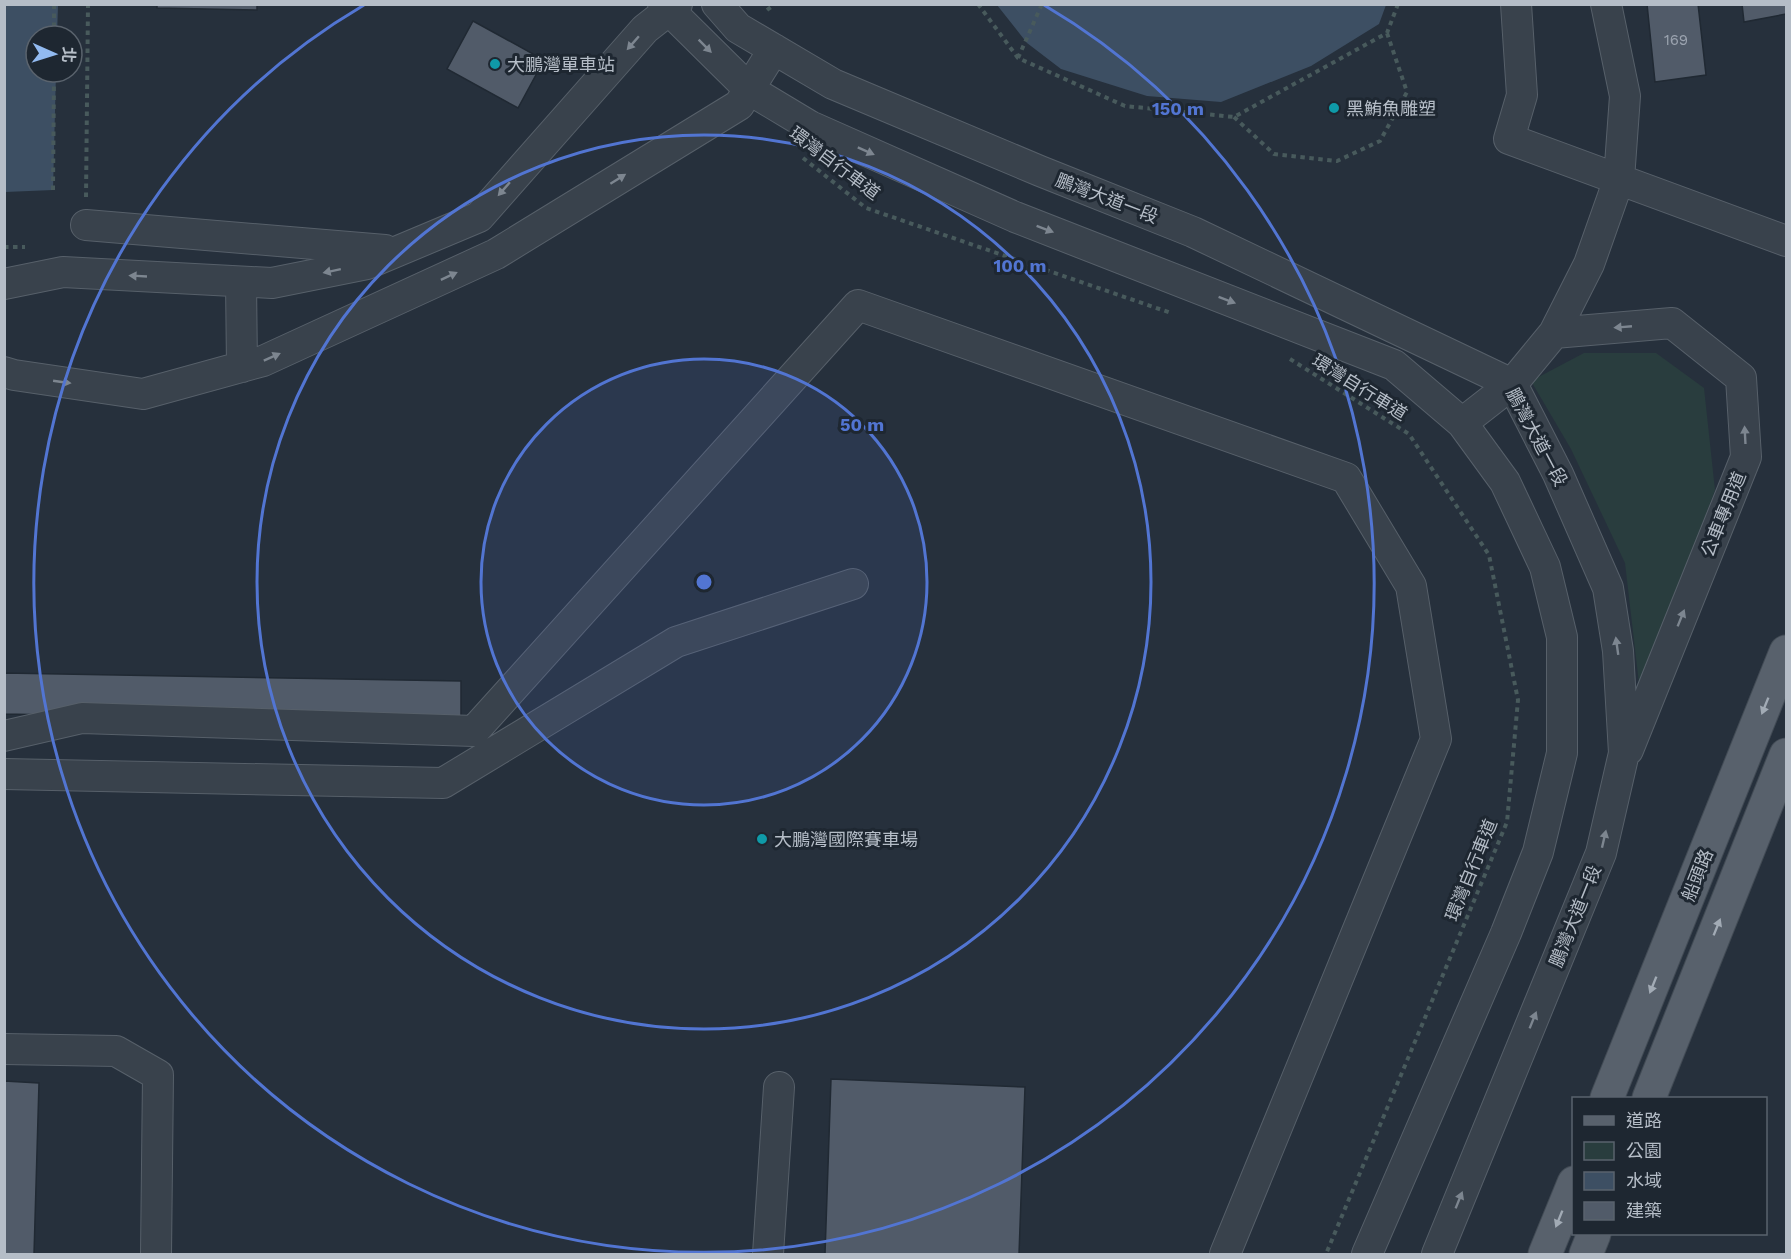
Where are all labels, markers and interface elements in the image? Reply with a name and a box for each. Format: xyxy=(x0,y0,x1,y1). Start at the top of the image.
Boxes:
north arrow xyxy=(24,24,84,84)
house number: 169 xyxy=(1664,31,1688,49)
one-way arrow xyxy=(627,35,640,50)
one-way arrow xyxy=(697,38,711,52)
text: 北 xyxy=(59,46,78,63)
place label: 大鵬灣單車站 xyxy=(507,54,615,75)
marker: 大鵬灣單車站 xyxy=(488,57,502,71)
text: 150 m xyxy=(1152,98,1204,119)
place label: 黑鮪魚雕塑 xyxy=(1346,98,1436,119)
marker: 黑鮪魚雕塑 xyxy=(1327,101,1341,115)
street label: 環灣自行車道 xyxy=(786,122,884,204)
one-way arrow xyxy=(857,147,875,156)
street label: 鵬灣大道一段 xyxy=(1053,169,1161,227)
one-way arrow xyxy=(610,174,626,185)
one-way arrow xyxy=(498,181,511,196)
one-way arrow xyxy=(1036,225,1054,234)
text: 100 m xyxy=(993,255,1047,276)
one-way arrow xyxy=(322,267,341,276)
one-way arrow xyxy=(129,271,148,280)
one-way arrow xyxy=(441,271,458,280)
one-way arrow xyxy=(1218,295,1236,305)
one-way arrow xyxy=(1613,322,1632,332)
street label: 環灣自行車道 xyxy=(1309,349,1411,425)
one-way arrow xyxy=(263,352,281,362)
one-way arrow xyxy=(53,377,72,386)
street label: 鵬灣大道一段 xyxy=(1502,384,1572,490)
text: 50 m xyxy=(840,414,884,435)
one-way arrow xyxy=(1740,426,1749,445)
street label: 公車專用道 xyxy=(1696,468,1750,560)
centre of rings xyxy=(694,572,714,592)
one-way arrow xyxy=(1677,609,1686,627)
one-way arrow xyxy=(1613,637,1622,656)
one-way arrow xyxy=(1760,697,1769,715)
street label: 環灣自行車道 xyxy=(1441,816,1501,924)
place label: 大鵬灣國際賽車場 xyxy=(774,829,918,850)
one-way arrow xyxy=(1600,829,1610,848)
marker: 大鵬灣國際賽車場 xyxy=(755,832,769,846)
street label: 船頭路 xyxy=(1677,846,1717,904)
street label: 鵬灣大道一段 xyxy=(1545,862,1605,970)
one-way arrow xyxy=(1712,918,1722,936)
one-way arrow xyxy=(1648,976,1658,994)
one-way arrow xyxy=(1529,1011,1538,1029)
legend xyxy=(1572,1097,1767,1235)
text: 道路 xyxy=(1626,1110,1662,1131)
text: 公園 xyxy=(1626,1140,1662,1161)
text: 水域 xyxy=(1626,1170,1662,1191)
one-way arrow xyxy=(1454,1191,1464,1209)
text: 建築 xyxy=(1626,1200,1662,1221)
one-way arrow xyxy=(1554,1210,1564,1228)

